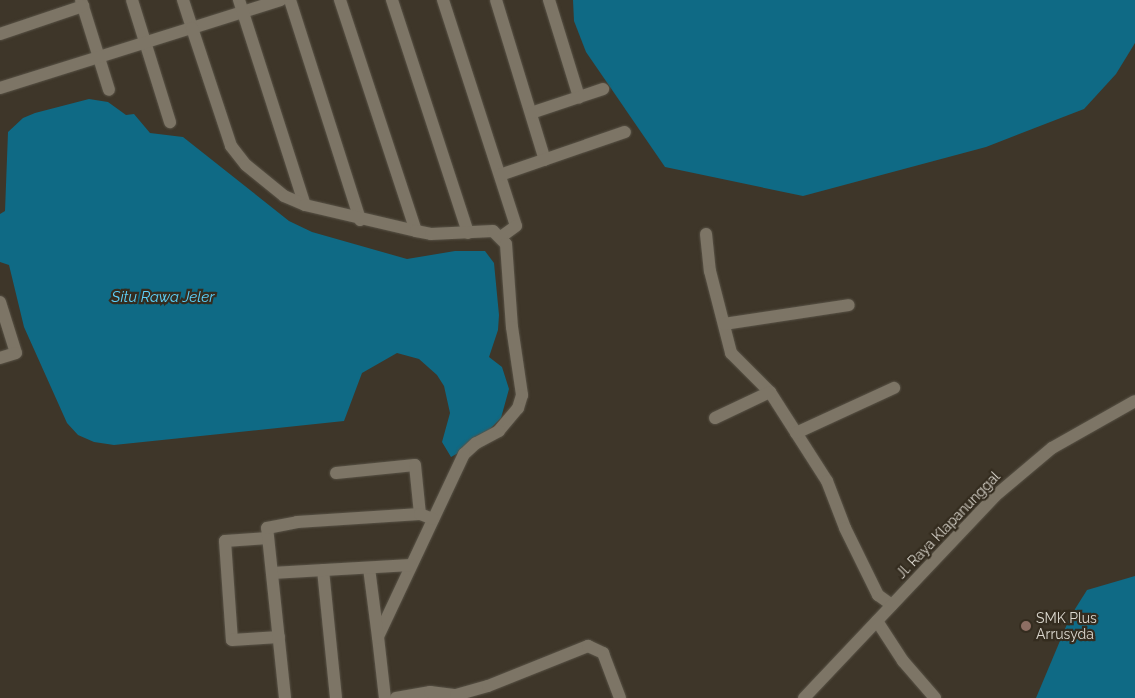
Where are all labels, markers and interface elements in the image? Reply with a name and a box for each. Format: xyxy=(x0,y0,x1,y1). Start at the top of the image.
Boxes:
water label: Situ Rawa Jeler xyxy=(111,289,215,307)
street label: Jl. Raya Klapanunggal xyxy=(893,468,1003,582)
place label: SMK Plus Arrusyda xyxy=(1036,610,1097,642)
marker: SMK Plus Arrusyda xyxy=(1020,620,1032,632)

